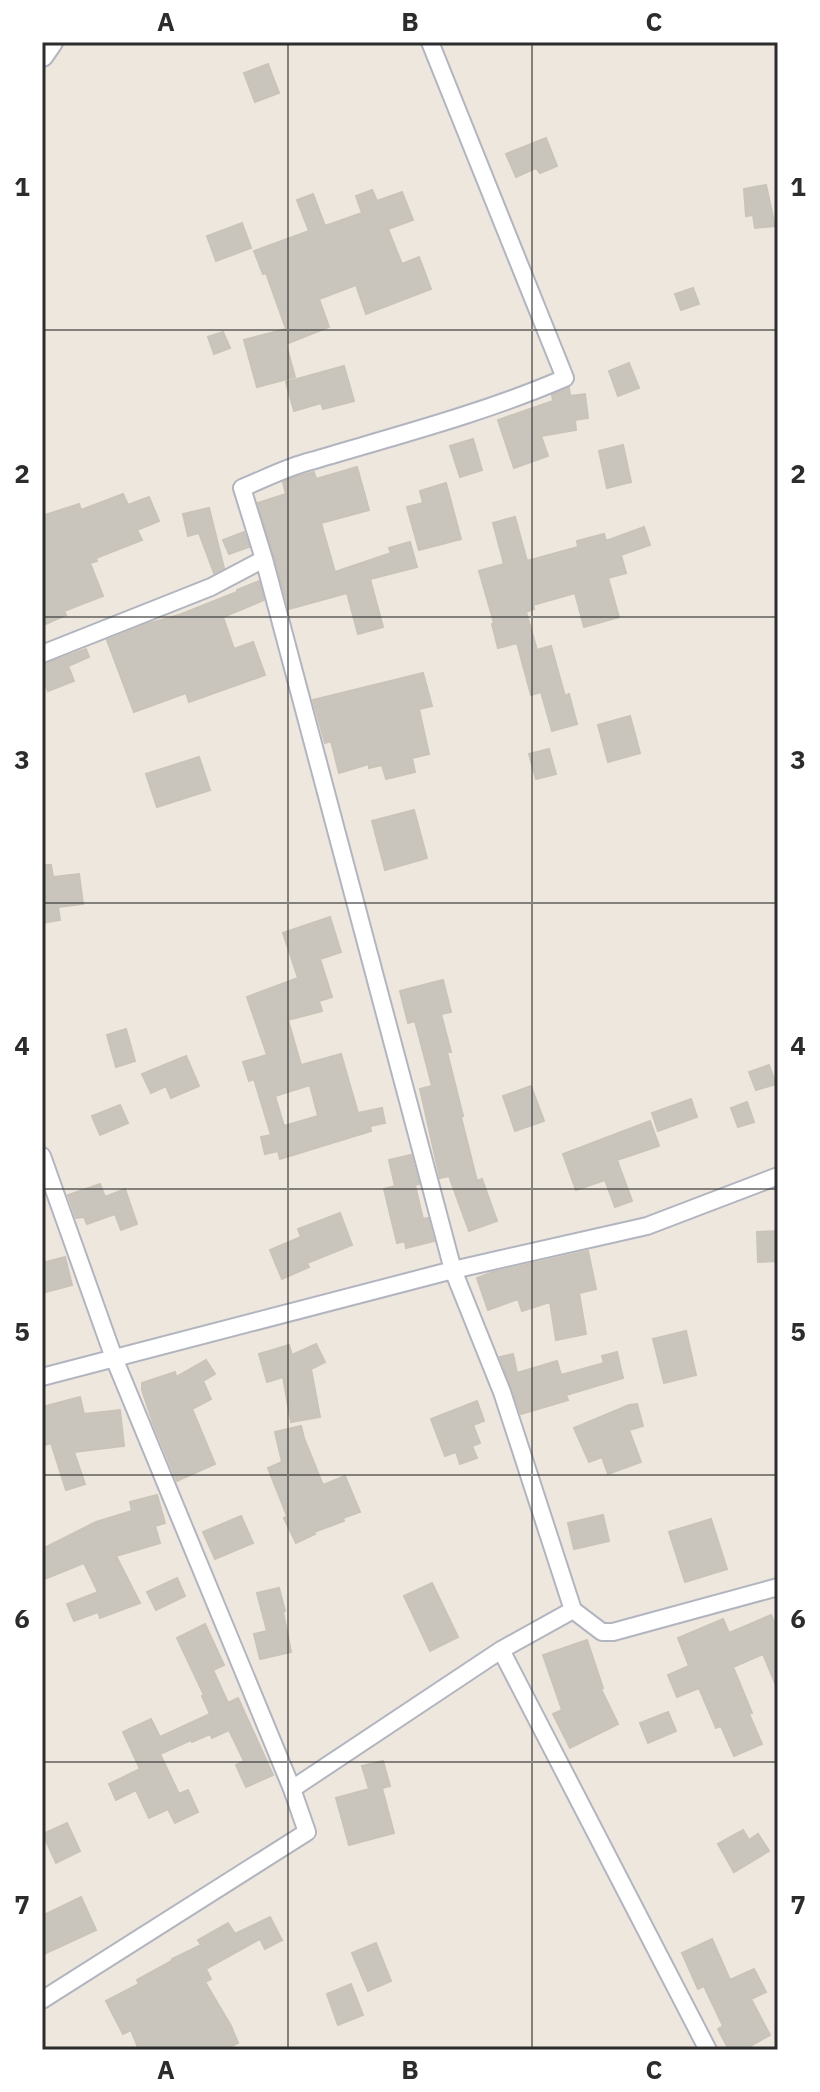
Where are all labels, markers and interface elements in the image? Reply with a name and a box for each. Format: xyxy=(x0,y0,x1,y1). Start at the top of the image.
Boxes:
text: A xyxy=(157,4,175,38)
text: B xyxy=(401,4,419,38)
text: C xyxy=(646,4,663,38)
text: 1 xyxy=(14,169,30,203)
text: 1 xyxy=(790,169,806,203)
text: 2 xyxy=(14,456,30,490)
text: 2 xyxy=(790,456,806,490)
text: 3 xyxy=(14,742,30,776)
text: 3 xyxy=(790,742,806,776)
text: 4 xyxy=(14,1028,30,1062)
text: 4 xyxy=(790,1028,806,1062)
text: 5 xyxy=(14,1314,30,1348)
text: 5 xyxy=(790,1314,806,1348)
text: 6 xyxy=(14,1601,30,1635)
text: 6 xyxy=(790,1601,806,1635)
text: 7 xyxy=(14,1887,30,1921)
text: 7 xyxy=(790,1887,806,1921)
text: A xyxy=(157,2052,175,2086)
text: B xyxy=(401,2052,419,2086)
text: C xyxy=(646,2052,663,2086)

